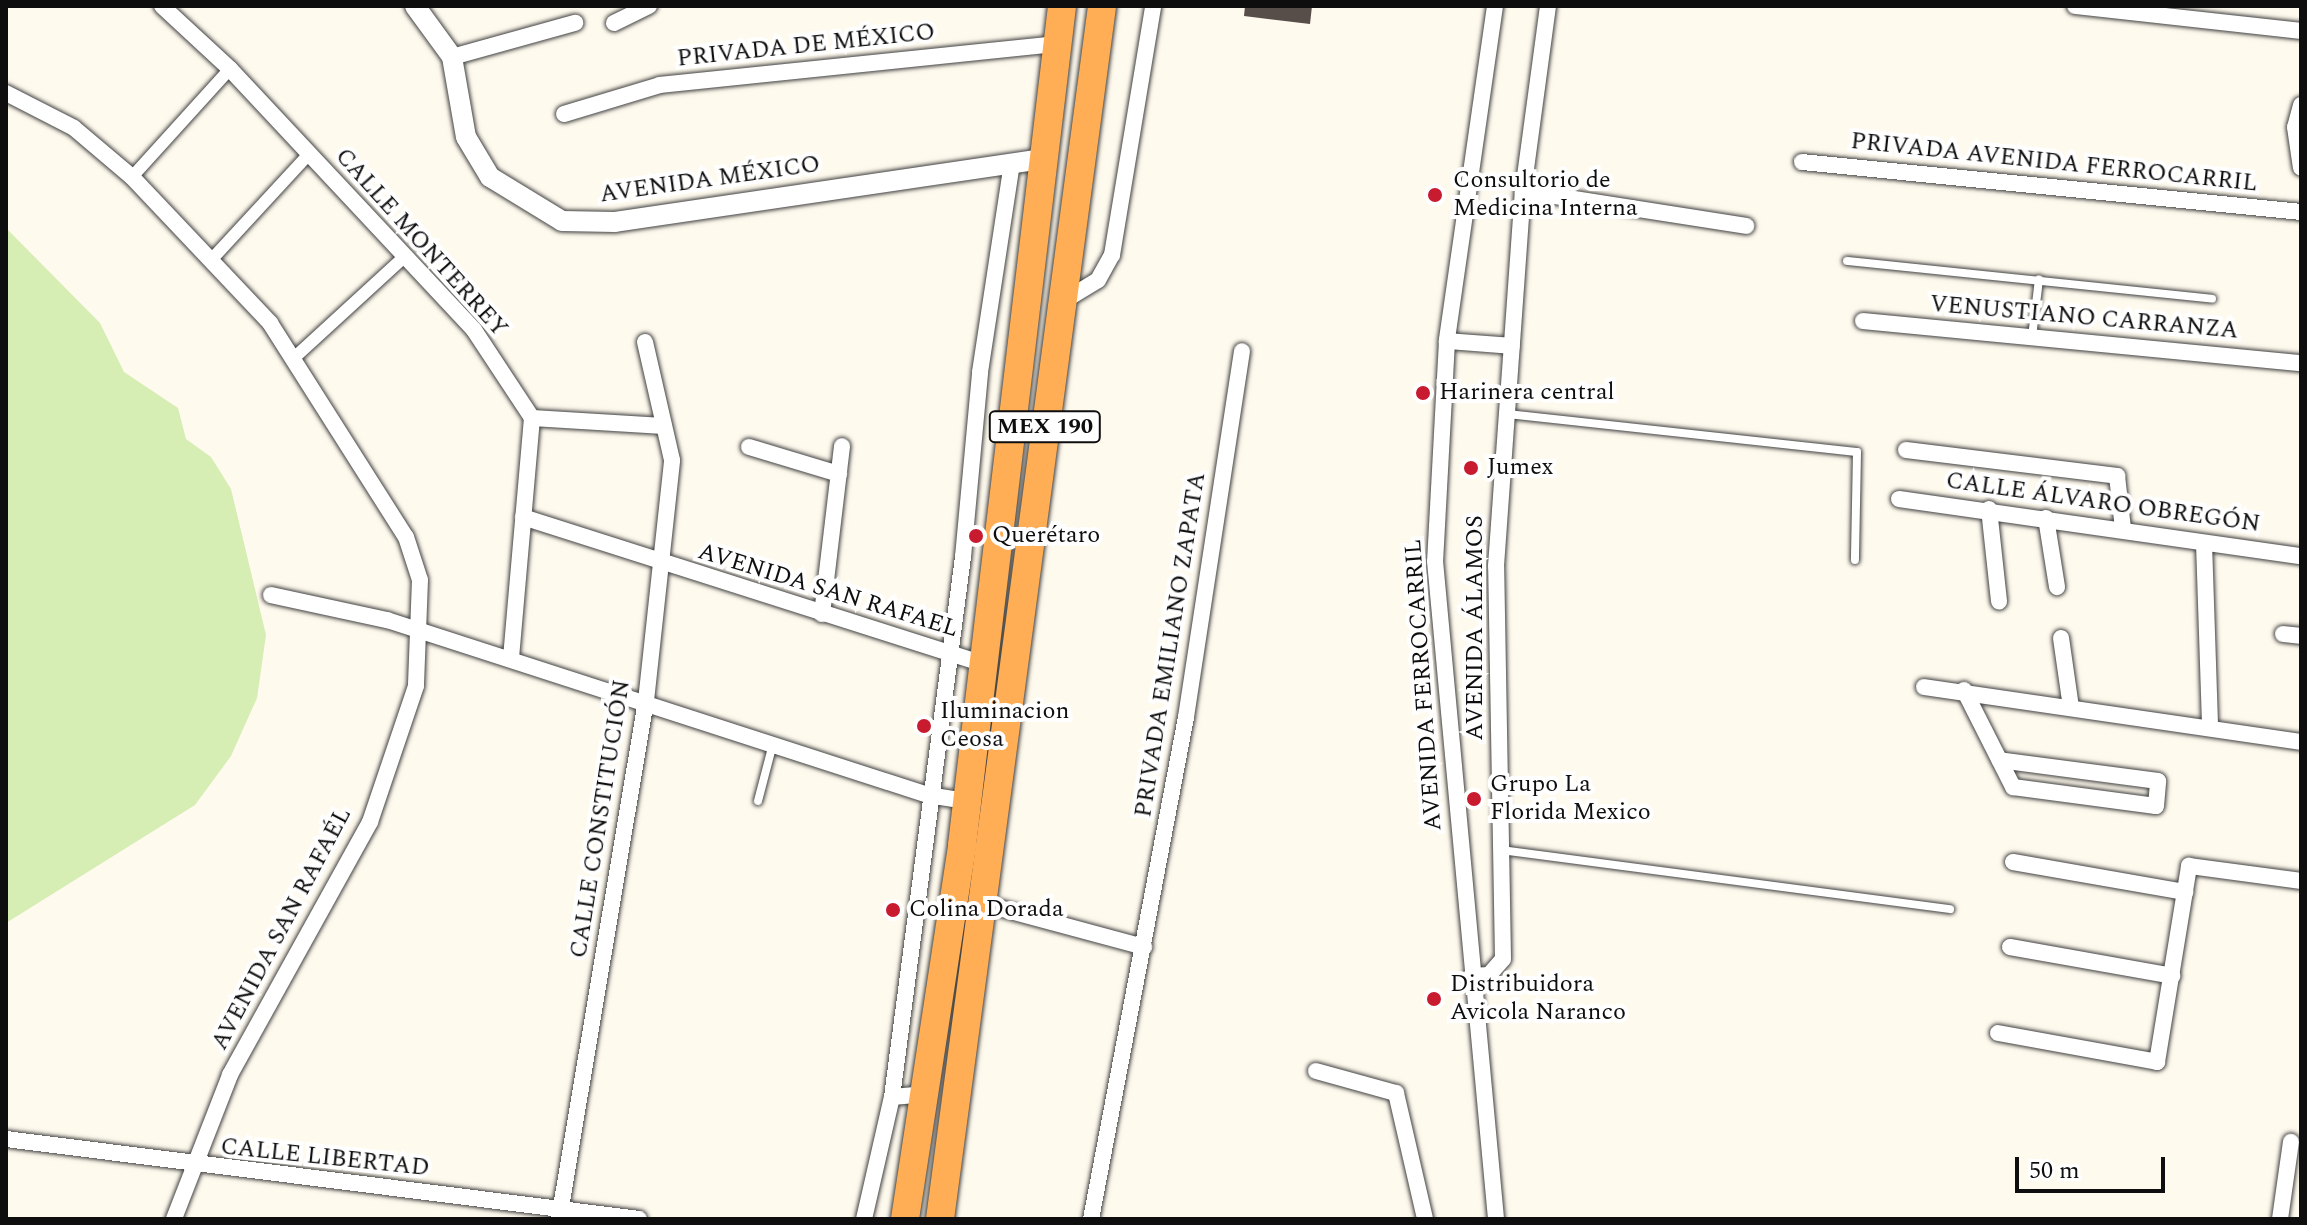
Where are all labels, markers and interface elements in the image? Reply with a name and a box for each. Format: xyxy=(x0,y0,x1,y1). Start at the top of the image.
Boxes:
street label: PRIVADA DE MÉXICO xyxy=(676,18,936,74)
street label: PRIVADA AVENIDA FERROCARRIL xyxy=(1849,127,2259,199)
street label: CALLE MONTERREY xyxy=(329,143,513,343)
street label: AVENIDA MÉXICO xyxy=(598,150,822,210)
place label: Consultorio de Medicina Interna xyxy=(1453,167,1638,223)
marker: Consultorio de Medicina Interna xyxy=(1424,184,1446,206)
street label: VENUSTIANO CARRANZA xyxy=(1929,290,2239,346)
place label: Harinera central xyxy=(1439,379,1615,407)
marker: Harinera central xyxy=(1414,384,1432,402)
road number: MEX 190 xyxy=(987,409,1103,445)
place label: Jumex xyxy=(1487,454,1554,482)
marker: Jumex xyxy=(1462,459,1480,477)
street label: CALLE ÁLVARO OBREGÓN xyxy=(1944,467,2262,539)
street label: PRIVADA EMILIANO ZAPATA xyxy=(1129,471,1213,819)
street label: AVENIDA ÁLAMOS xyxy=(1462,515,1490,741)
place label: Querétaro xyxy=(992,522,1100,550)
marker: Querétaro xyxy=(967,527,985,545)
street label: AVENIDA SAN RAFAEL xyxy=(694,538,962,644)
street label: AVENIDA FERROCARRIL xyxy=(1399,538,1449,832)
street label: CALLE CONSTITUCIÓN xyxy=(565,678,637,960)
place label: Iluminacion Ceosa xyxy=(940,698,1069,754)
marker: Iluminacion Ceosa xyxy=(915,717,933,735)
place label: Grupo La Florida Mexico xyxy=(1490,771,1651,827)
marker: Grupo La Florida Mexico xyxy=(1465,790,1483,808)
street label: AVENIDA SAN RAFAÉL xyxy=(206,803,358,1055)
place label: Colina Dorada xyxy=(909,896,1064,924)
marker: Colina Dorada xyxy=(884,901,902,919)
place label: Distribuidora Avicola Naranco xyxy=(1450,971,1626,1027)
marker: Distribuidora Avicola Naranco xyxy=(1425,990,1443,1008)
street label: CALLE LIBERTAD xyxy=(219,1133,431,1183)
scale bar xyxy=(2019,1141,2169,1191)
text: 50 m xyxy=(2029,1153,2080,1189)

